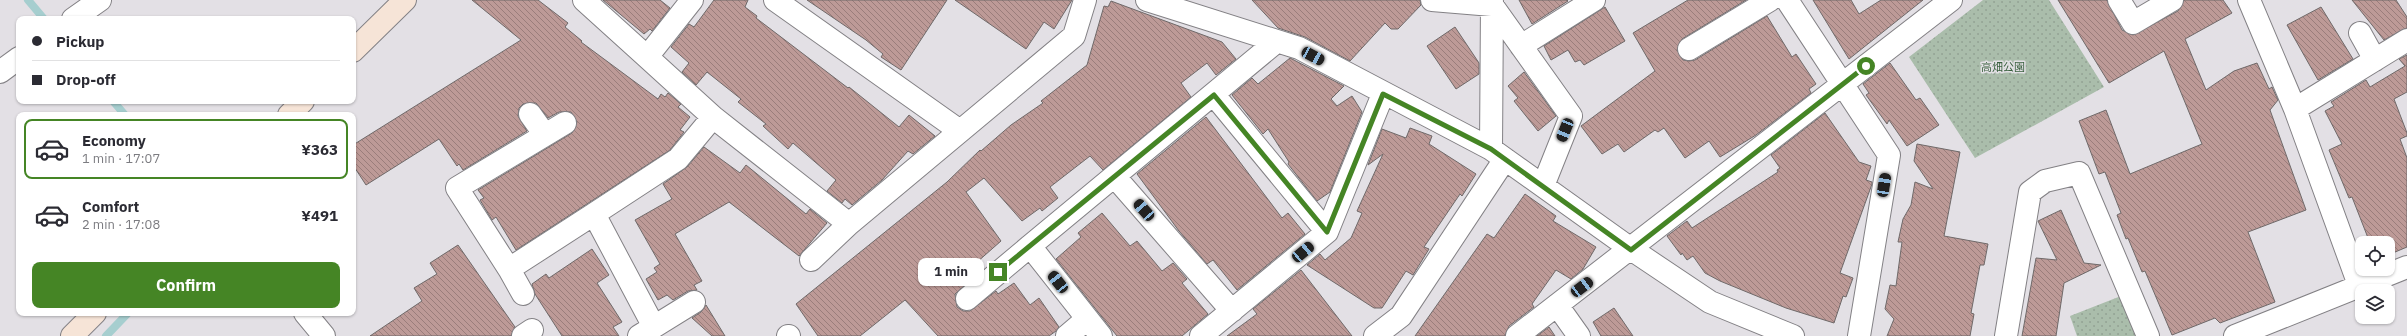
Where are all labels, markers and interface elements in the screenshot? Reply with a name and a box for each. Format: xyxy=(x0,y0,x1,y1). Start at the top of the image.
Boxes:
text: Pickup xyxy=(56,32,104,51)
car xyxy=(1300,45,1326,67)
route start xyxy=(1857,57,1875,75)
park label: 高畑公園 xyxy=(1981,60,2025,74)
text: Drop-off xyxy=(56,70,116,89)
car xyxy=(1555,117,1575,143)
icon: car xyxy=(34,131,70,167)
text: Economy xyxy=(82,131,146,150)
text: ¥363 xyxy=(301,140,338,159)
text: 1 min · 17:07 xyxy=(82,150,160,167)
car xyxy=(1876,172,1892,198)
icon: car xyxy=(34,197,70,233)
text: Comfort xyxy=(82,197,139,216)
car xyxy=(1132,197,1156,223)
text: ¥491 xyxy=(301,206,338,225)
text: 2 min · 17:08 xyxy=(82,216,160,233)
map controls xyxy=(2355,236,2395,324)
button: locate xyxy=(2355,236,2395,276)
car xyxy=(1290,240,1316,264)
callout: 1 min xyxy=(918,258,984,286)
button: Confirm xyxy=(32,262,340,308)
text: 1 min xyxy=(934,263,968,280)
route end xyxy=(989,263,1007,281)
car xyxy=(1046,269,1070,295)
car xyxy=(1569,275,1595,299)
button: layers xyxy=(2355,284,2395,324)

